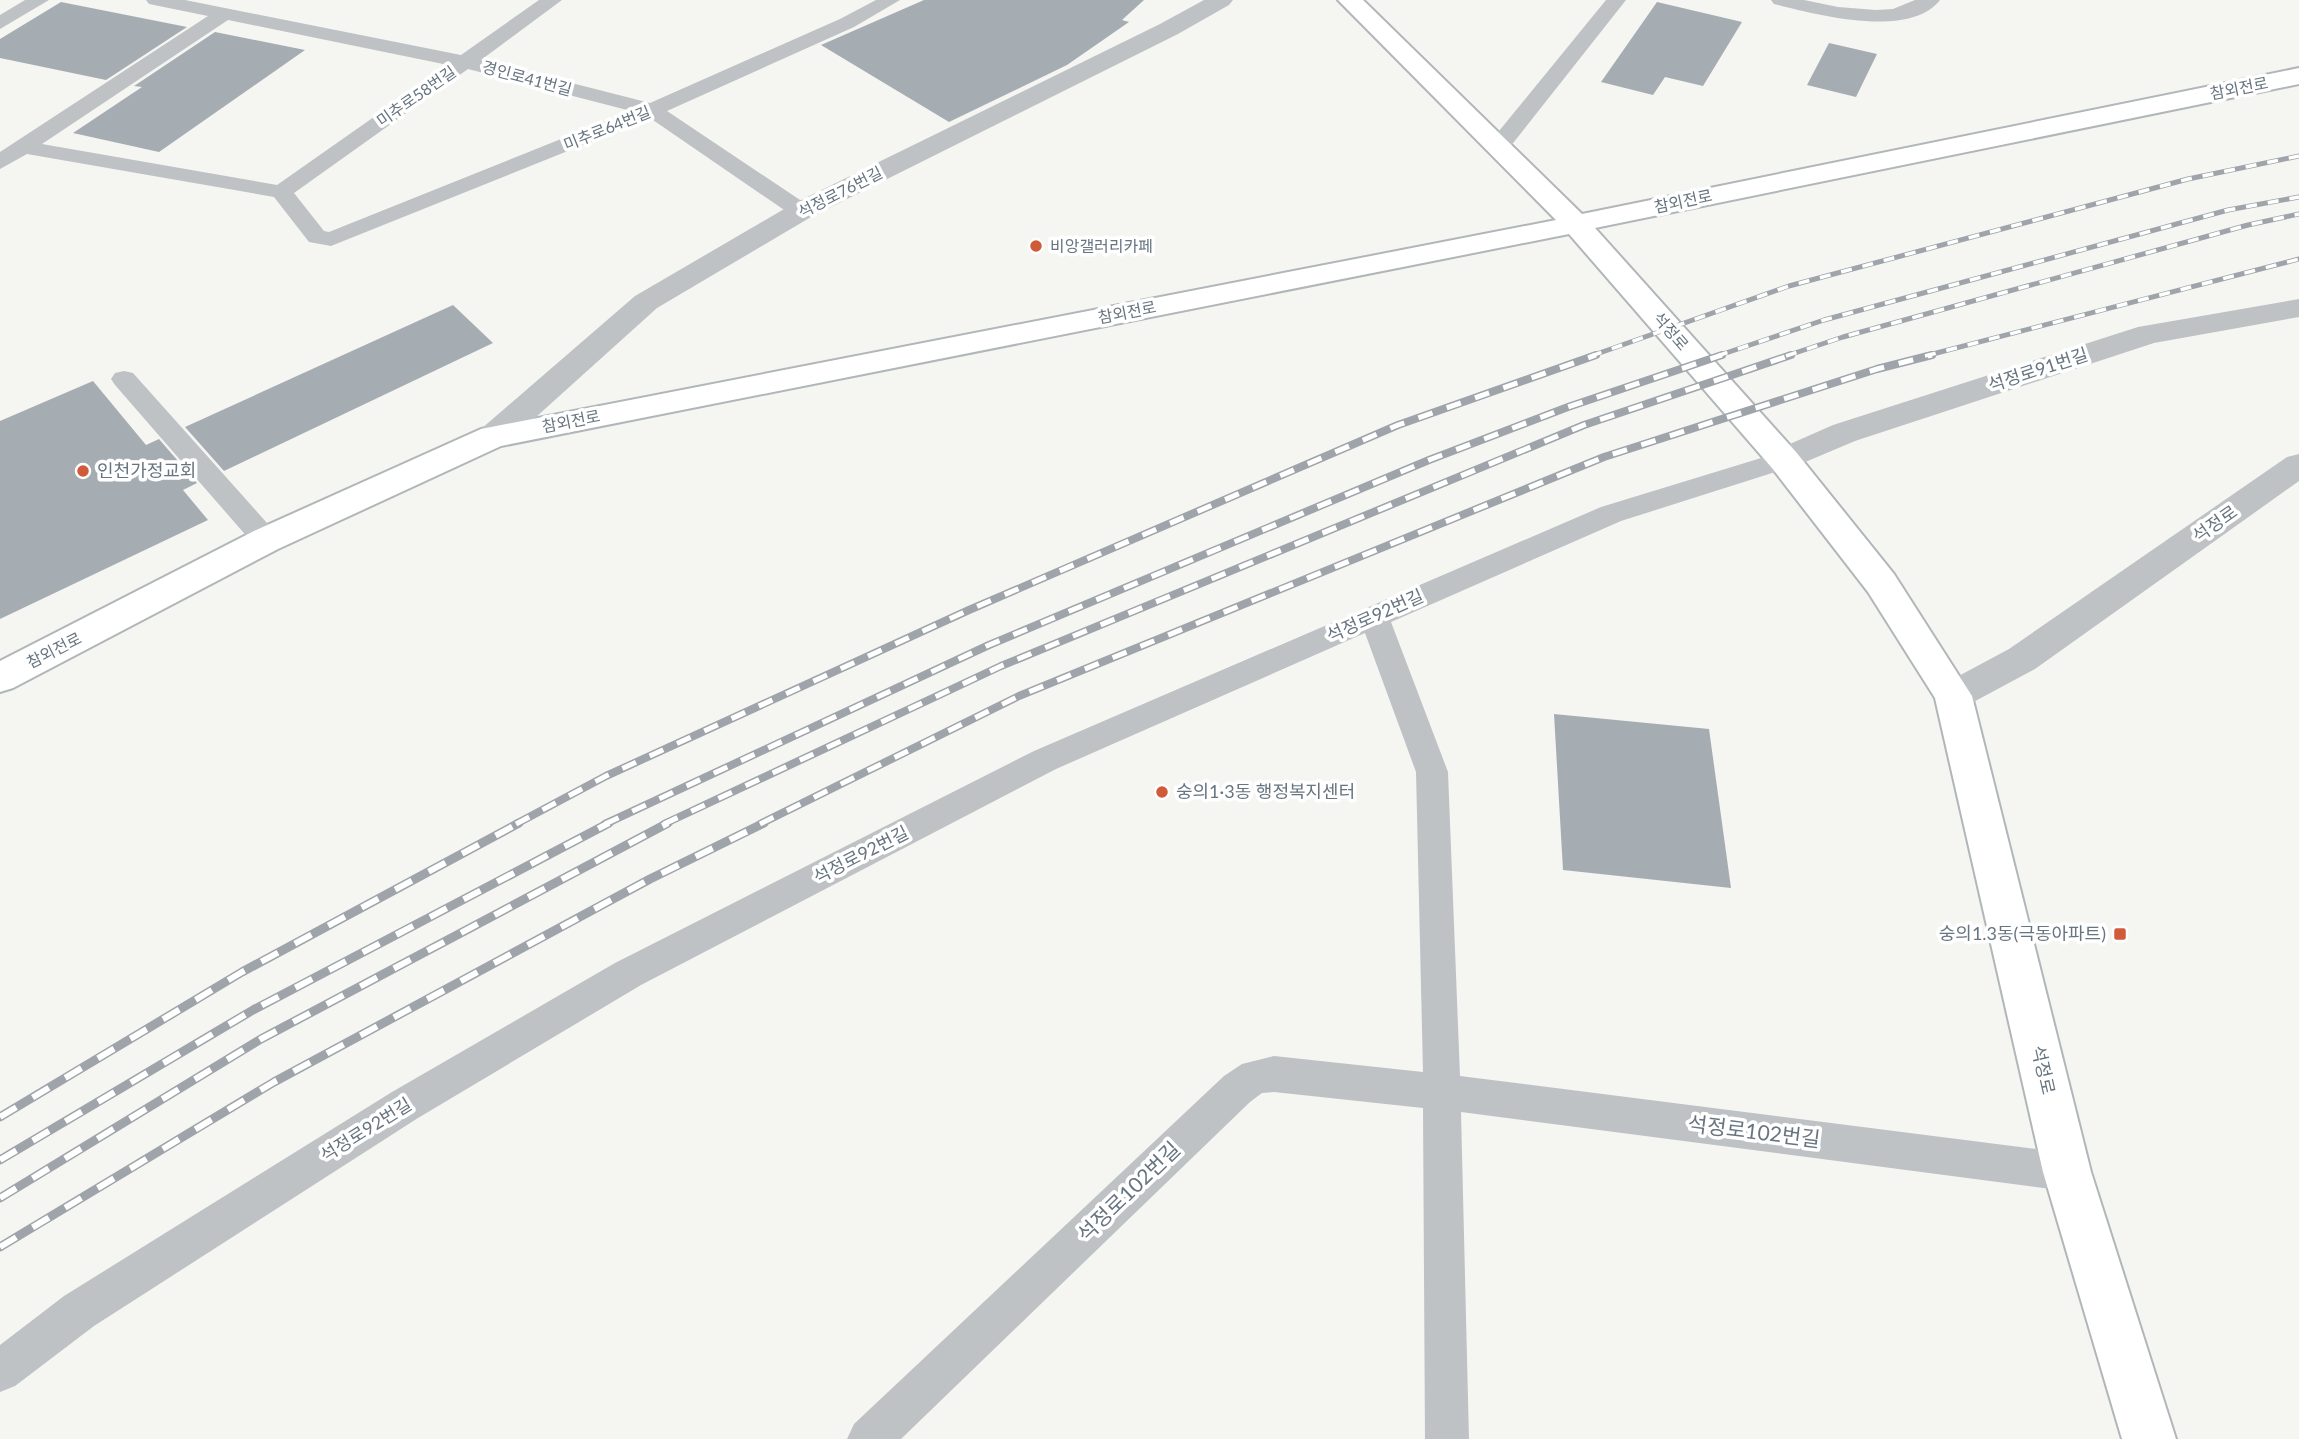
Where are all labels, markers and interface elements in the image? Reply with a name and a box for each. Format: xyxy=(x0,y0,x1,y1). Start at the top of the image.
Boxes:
street label: 경인로41번길 xyxy=(480,56,574,99)
street label: 미추로58번길 xyxy=(373,61,459,130)
street label: 참외전로 xyxy=(2208,73,2270,102)
street label: 미추로64번길 xyxy=(561,101,653,154)
street label: 석정로76번길 xyxy=(794,162,885,221)
street label: 참외전로 xyxy=(1652,185,1714,216)
place label: 비앙갤러리카페 xyxy=(1050,236,1153,255)
marker: 비앙갤러리카페 xyxy=(1028,238,1044,254)
street label: 참외전로 xyxy=(1096,297,1158,326)
street label: 석정로 xyxy=(1650,308,1693,354)
street label: 석정로91번길 xyxy=(1985,343,2090,396)
street label: 참외전로 xyxy=(540,406,602,435)
place label: 인천가정교회 xyxy=(97,459,196,481)
marker: 인천가정교회 xyxy=(75,463,91,479)
street label: 석정로 xyxy=(2188,500,2241,546)
street label: 석정로92번길 xyxy=(1323,584,1426,646)
street label: 참외전로 xyxy=(23,628,85,671)
place label: 숭의1·3동 행정복지센터 xyxy=(1176,780,1355,802)
marker: 숭의1·3동 행정복지센터 xyxy=(1154,784,1170,800)
street label: 석정로92번길 xyxy=(809,821,912,887)
place label: 숭의1.3동(극동아파트) xyxy=(1939,922,2106,944)
marker: 숭의1.3동(극동아파트) xyxy=(2112,926,2128,942)
street label: 석정로 xyxy=(2028,1043,2060,1096)
street label: 석정로92번길 xyxy=(316,1092,415,1166)
street label: 석정로102번길 xyxy=(1687,1110,1822,1151)
street label: 석정로102번길 xyxy=(1071,1136,1185,1246)

